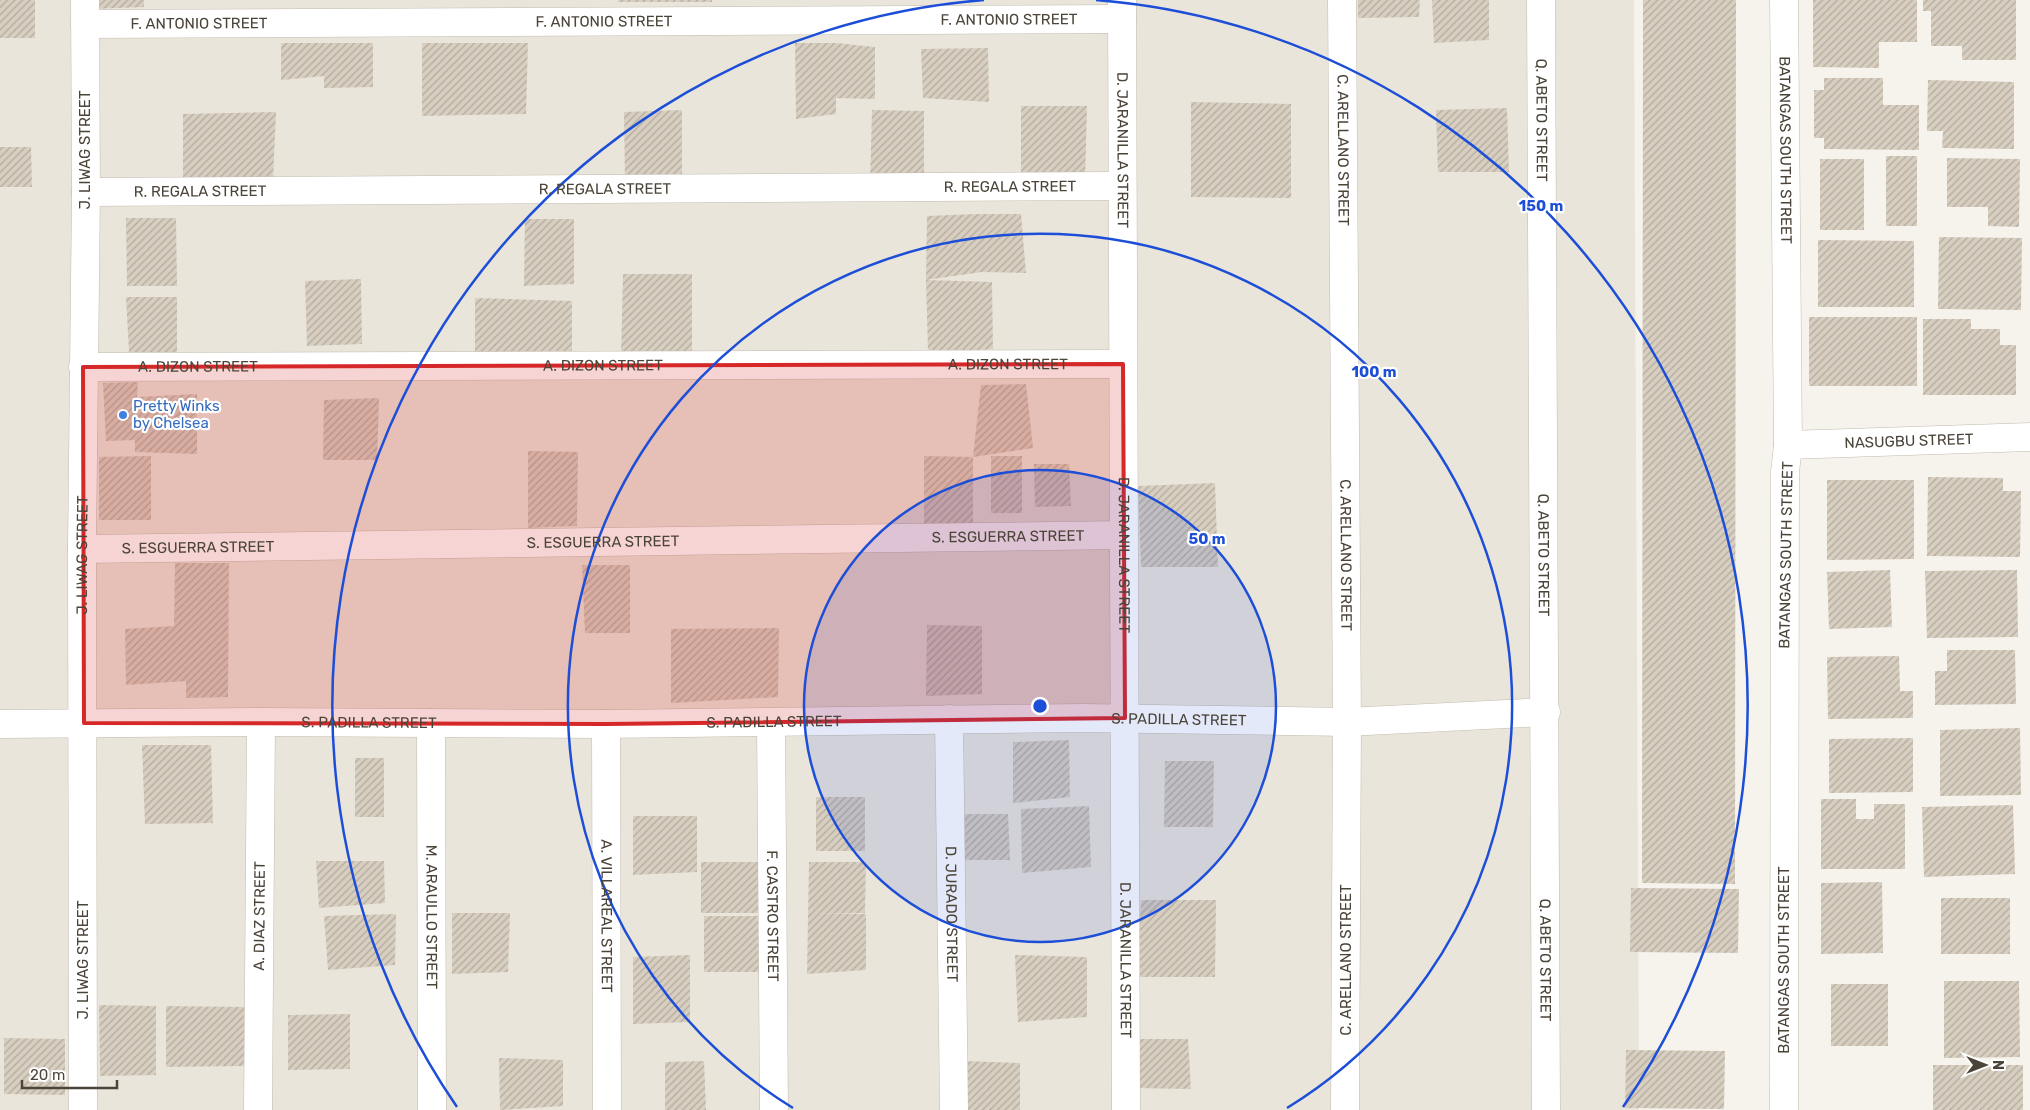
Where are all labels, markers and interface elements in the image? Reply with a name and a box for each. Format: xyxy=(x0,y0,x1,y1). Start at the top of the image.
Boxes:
street label: F. ANTONIO STREET xyxy=(940,10,1078,29)
street label: F. ANTONIO STREET xyxy=(535,12,673,31)
street label: F. ANTONIO STREET xyxy=(130,14,268,33)
street label: BATANGAS SOUTH STREET xyxy=(1776,56,1795,244)
street label: Q. ABETO STREET xyxy=(1532,58,1551,182)
street label: D. JARANILLA STREET xyxy=(1113,72,1132,228)
street label: C. ARELLANO STREET xyxy=(1334,74,1353,226)
street label: J. LIWAG STREET xyxy=(76,90,94,210)
street label: R. REGALA STREET xyxy=(944,177,1077,196)
street label: R. REGALA STREET xyxy=(539,180,672,198)
street label: R. REGALA STREET xyxy=(134,182,267,201)
text: 150 m xyxy=(1519,197,1563,215)
street label: A. DIZON STREET xyxy=(948,355,1068,374)
street label: A. DIZON STREET xyxy=(543,356,663,375)
street label: A. DIZON STREET xyxy=(138,357,258,376)
text: 100 m xyxy=(1352,363,1396,381)
place label: Pretty Winks by Chelsea xyxy=(133,397,220,432)
marker: Pretty Winks by Chelsea xyxy=(117,409,129,421)
street label: NASUGBU STREET xyxy=(1844,430,1974,452)
street label: BATANGAS SOUTH STREET xyxy=(1775,461,1797,649)
street label: D. JARANILLA STREET xyxy=(1115,477,1133,633)
street label: C. ARELLANO STREET xyxy=(1336,479,1355,631)
street label: Q. ABETO STREET xyxy=(1534,493,1553,617)
street label: J. LIWAG STREET xyxy=(73,495,92,615)
street label: S. ESGUERRA STREET xyxy=(931,527,1085,547)
text: 50 m xyxy=(1189,530,1225,548)
street label: S. ESGUERRA STREET xyxy=(526,532,680,552)
street label: S. ESGUERRA STREET xyxy=(122,537,275,557)
centre of rings xyxy=(1031,697,1049,715)
street label: S. PADILLA STREET xyxy=(1111,709,1247,729)
street label: S. PADILLA STREET xyxy=(706,712,842,732)
street label: S. PADILLA STREET xyxy=(301,713,437,732)
street label: A. VILLAREAL STREET xyxy=(597,839,616,993)
street label: M. ARAULLO STREET xyxy=(422,845,441,990)
street label: D. JURADO STREET xyxy=(942,846,961,983)
street label: F. CASTRO STREET xyxy=(763,850,782,982)
street label: A. DIAZ STREET xyxy=(250,861,269,971)
street label: BATANGAS SOUTH STREET xyxy=(1775,866,1793,1054)
street label: D. JARANILLA STREET xyxy=(1116,882,1135,1038)
street label: C. ARELLANO STREET xyxy=(1337,884,1355,1036)
street label: Q. ABETO STREET xyxy=(1536,898,1555,1022)
street label: J. LIWAG STREET xyxy=(74,900,92,1020)
north arrow xyxy=(1960,1040,2010,1090)
scale bar xyxy=(22,1058,118,1090)
text: N xyxy=(1989,1060,2006,1070)
text: 20 m xyxy=(30,1066,65,1084)

